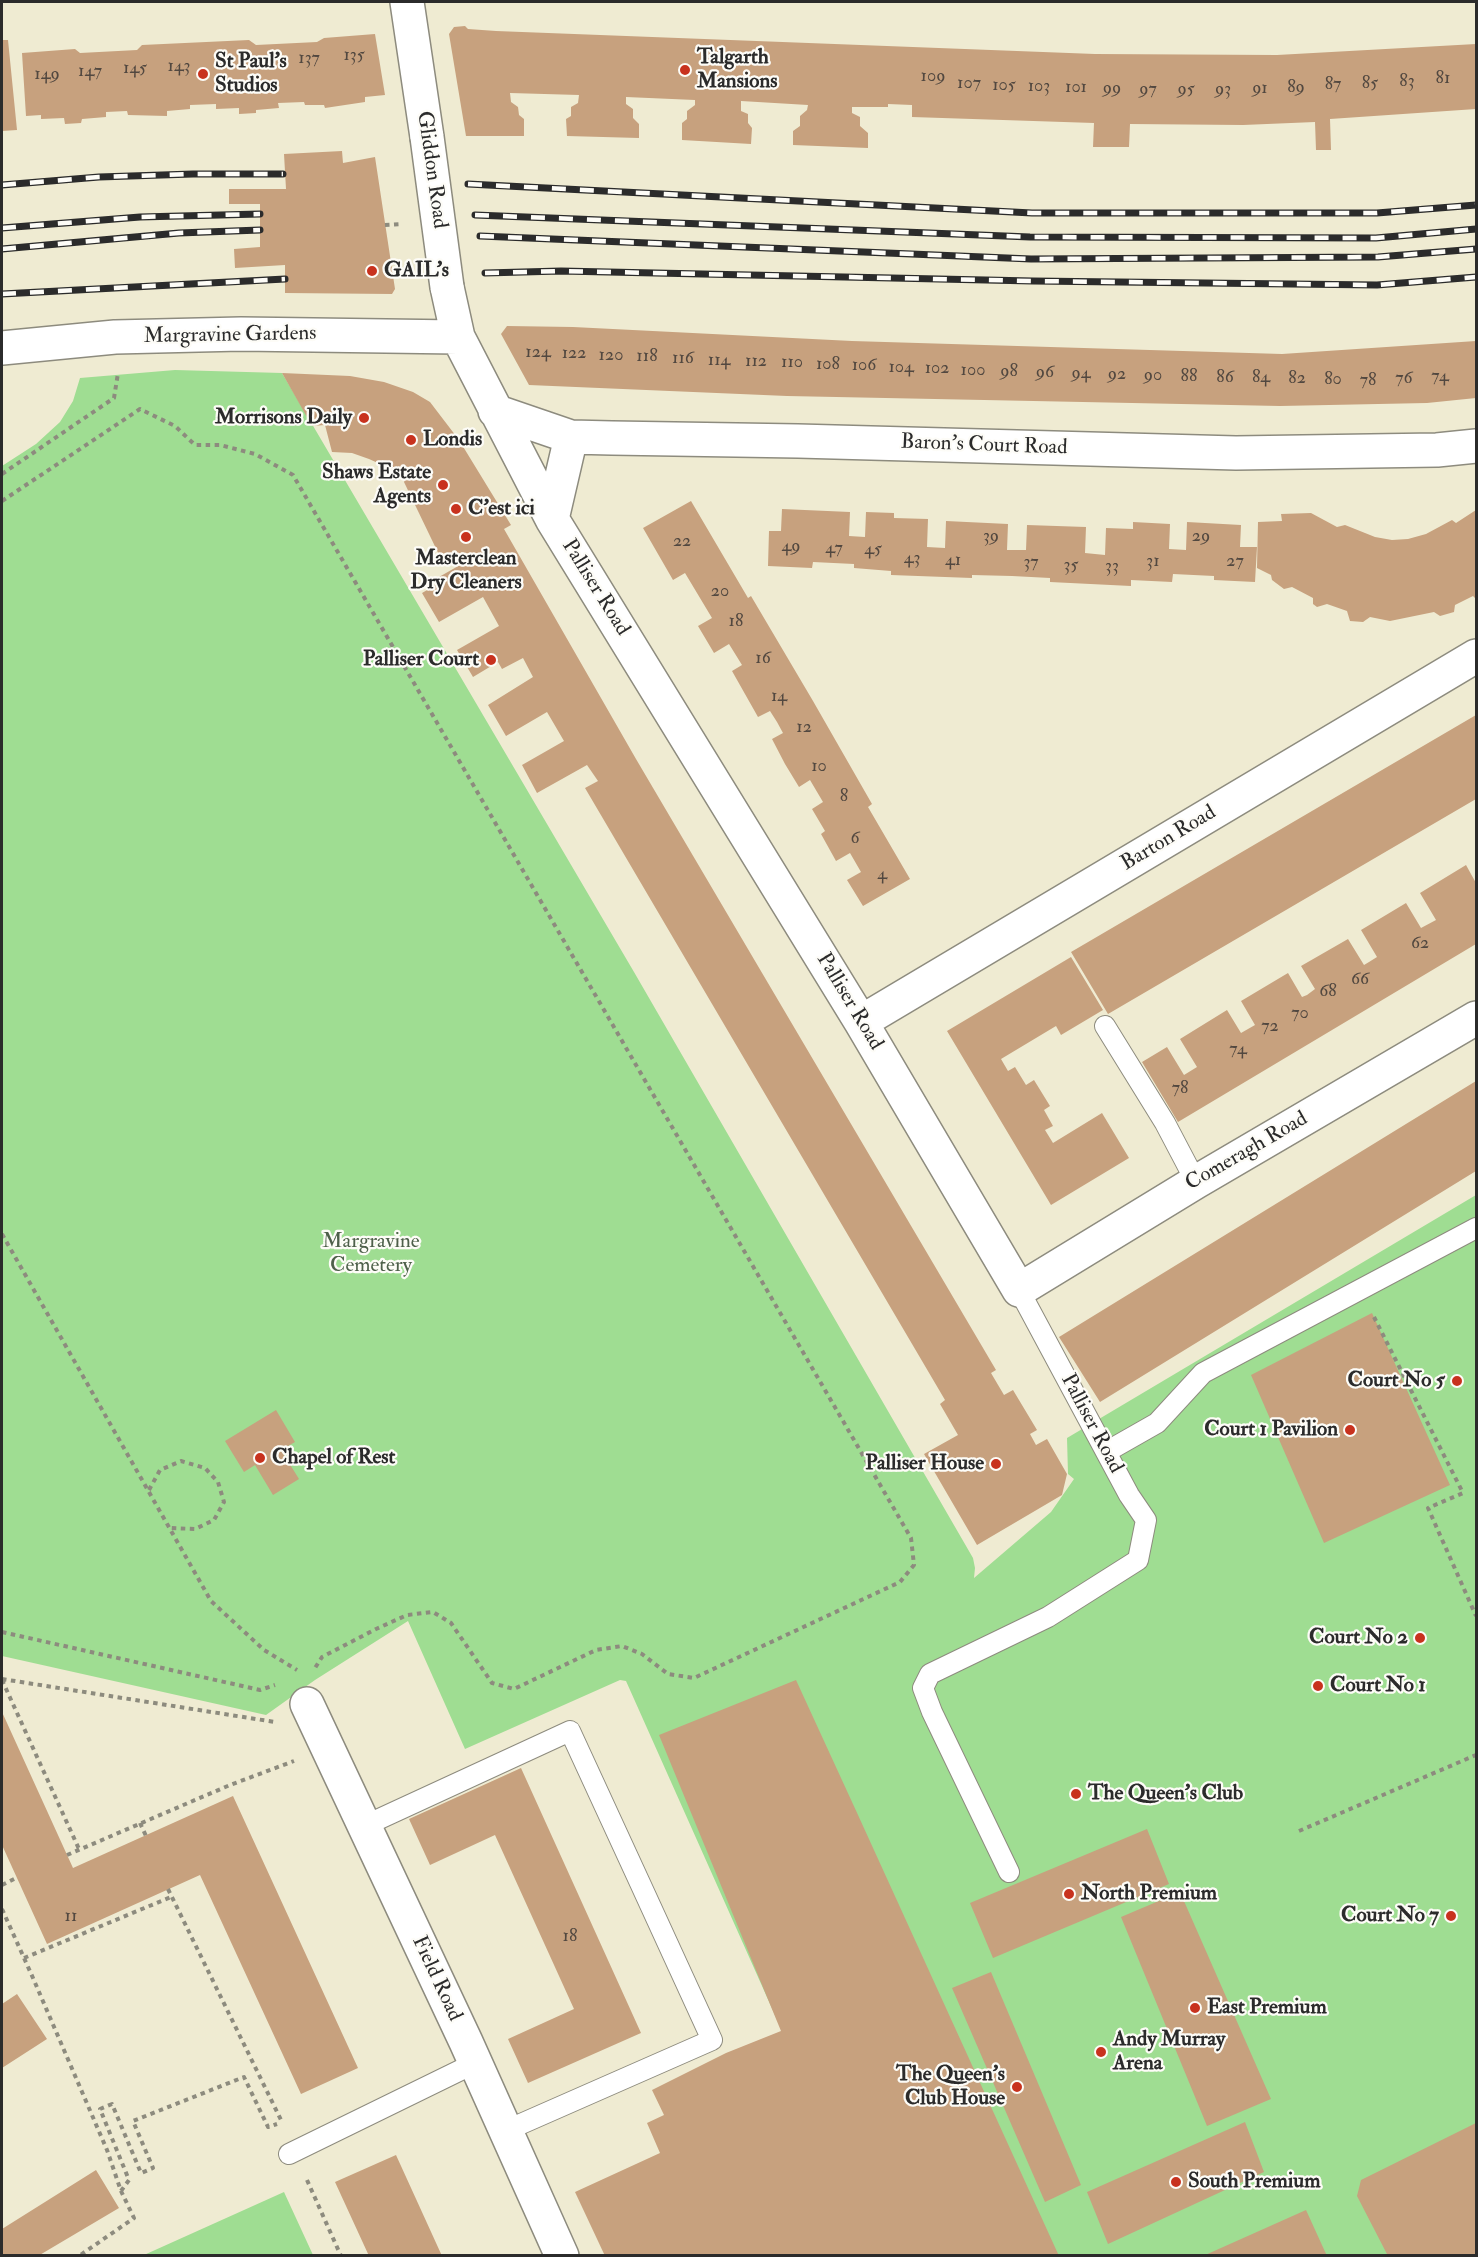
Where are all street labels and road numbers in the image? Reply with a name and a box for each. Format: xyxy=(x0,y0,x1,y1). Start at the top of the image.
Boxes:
street label: Gliddon Road xyxy=(410,110,452,230)
street label: Margravine Gardens xyxy=(143,322,317,350)
street label: Baron's Court Road xyxy=(900,430,1068,462)
street label: Palliser Road xyxy=(555,535,635,641)
street label: Barton Road xyxy=(1117,801,1221,877)
street label: Palliser Road xyxy=(810,949,888,1055)
street label: Comeragh Road xyxy=(1182,1107,1312,1197)
street label: Palliser Road xyxy=(1054,1370,1128,1478)
street label: Field Road xyxy=(405,1932,467,2026)

